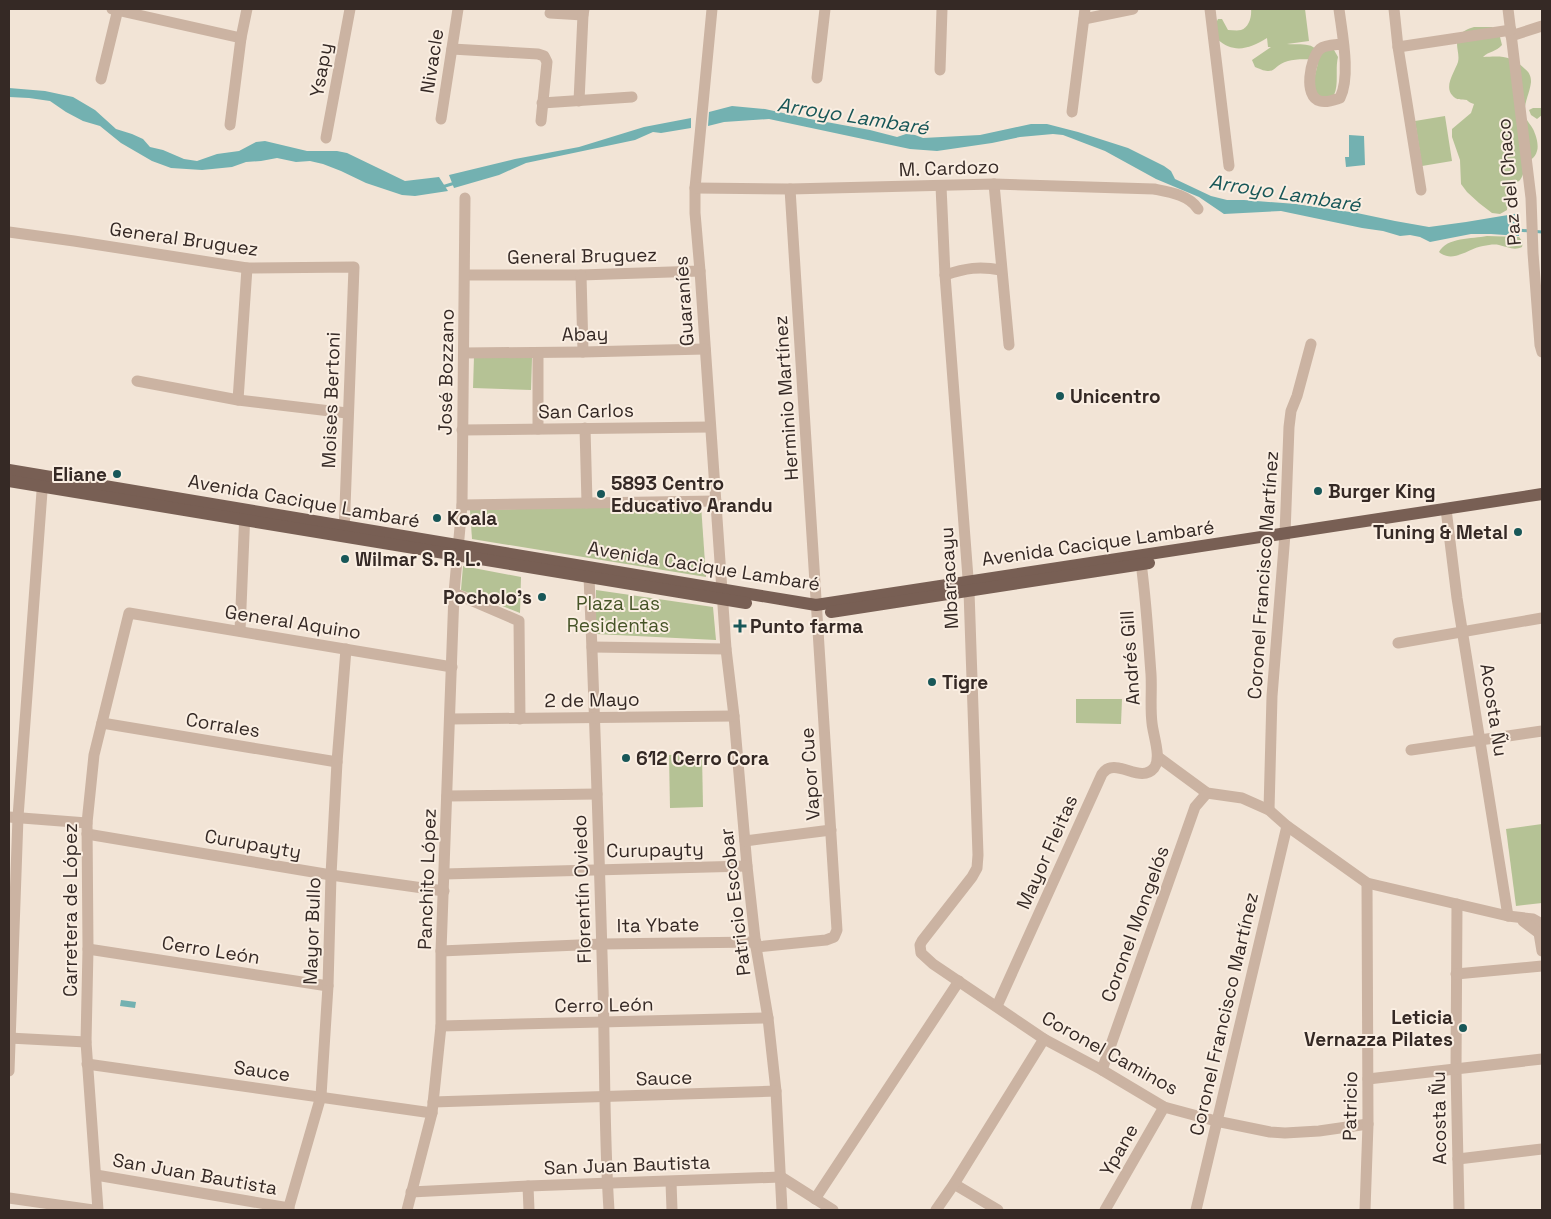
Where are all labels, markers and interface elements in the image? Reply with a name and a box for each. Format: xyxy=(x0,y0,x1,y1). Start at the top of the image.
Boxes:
street label: Nivacle xyxy=(415,27,449,95)
street label: Ysapy xyxy=(304,41,338,99)
water label: Arroyo Lambaré xyxy=(776,91,931,141)
street label: Paz del Chaco xyxy=(1491,117,1527,247)
street label: M. Cardozo xyxy=(898,154,1000,182)
water label: Arroyo Lambaré xyxy=(1208,168,1363,218)
street label: General Bruguez xyxy=(108,216,260,262)
street label: General Bruguez xyxy=(507,242,657,270)
street label: Guaraníes xyxy=(668,255,700,347)
street label: José Bozzano xyxy=(432,308,460,436)
street label: Herminio Martínez xyxy=(768,315,804,481)
street label: Abay xyxy=(562,321,608,347)
street label: Moises Bertoni xyxy=(316,331,346,469)
place label: Unicentro xyxy=(1070,384,1161,409)
marker: Unicentro xyxy=(1054,390,1066,402)
street label: San Carlos xyxy=(538,398,634,424)
street label: Coronel Francisco Martínez xyxy=(1242,450,1284,700)
place label: Eliane xyxy=(53,462,107,487)
marker: Eliane xyxy=(111,468,123,480)
street label: Avenida Cacique Lambaré xyxy=(186,468,422,534)
place label: 5893 Centro Educativo Arandu xyxy=(611,471,773,518)
place label: Burger King xyxy=(1328,479,1436,504)
marker: Burger King xyxy=(1312,485,1324,497)
marker: 5893 Centro Educativo Arandu xyxy=(595,488,607,500)
place label: Koala xyxy=(447,506,497,531)
marker: Koala xyxy=(431,512,443,524)
street label: Avenida Cacique Lambaré xyxy=(980,514,1216,572)
place label: Tuning & Metal xyxy=(1373,520,1508,545)
street label: Mbaracayu xyxy=(934,526,964,630)
marker: Tuning & Metal xyxy=(1512,526,1524,538)
street label: Avenida Cacique Lambaré xyxy=(586,535,822,597)
place label: Wilmar S. R. L. xyxy=(355,547,481,572)
marker: Wilmar S. R. L. xyxy=(339,553,351,565)
place label: Pocholo's xyxy=(443,585,532,610)
marker: Pocholo's xyxy=(536,591,548,603)
park label: Plaza Las Residentas xyxy=(567,591,669,638)
street label: General Aquino xyxy=(223,599,363,645)
street label: Andrés Gill xyxy=(1114,610,1146,706)
place label: Punto farma xyxy=(750,614,863,639)
marker: Punto farma xyxy=(734,620,746,632)
street label: Acosta Ñu xyxy=(1474,662,1514,758)
place label: Tigre xyxy=(942,670,988,695)
marker: Tigre xyxy=(926,676,938,688)
street label: 2 de Mayo xyxy=(544,687,640,713)
street label: Corrales xyxy=(184,707,262,743)
street label: Vapor Cue xyxy=(794,727,826,821)
place label: 612 Cerro Cora xyxy=(636,746,769,771)
marker: 612 Cerro Cora xyxy=(620,752,632,764)
street label: Mayor Fleitas xyxy=(1011,791,1083,913)
street label: Panchito López xyxy=(412,808,442,950)
street label: Florentín Oviedo xyxy=(567,814,597,964)
street label: Carretera de López xyxy=(58,823,83,997)
street label: Curupayty xyxy=(203,823,303,865)
street label: Patricio Escobar xyxy=(714,827,756,977)
street label: Curupayty xyxy=(606,837,704,863)
street label: Coronel Mongelós xyxy=(1095,842,1175,1006)
street label: Mayor Bullo xyxy=(298,877,326,985)
street label: Coronel Francisco Martínez xyxy=(1184,890,1264,1138)
street label: Ita Ybate xyxy=(616,912,700,938)
street label: Cerro León xyxy=(160,930,262,970)
street label: Cerro León xyxy=(554,992,654,1018)
street label: Coronel Caminos xyxy=(1037,1005,1183,1101)
place label: Leticia Vernazza Pilates xyxy=(1304,1005,1453,1052)
marker: Leticia Vernazza Pilates xyxy=(1457,1022,1469,1034)
street label: Sauce xyxy=(232,1055,292,1087)
street label: Sauce xyxy=(635,1065,693,1091)
street label: Patricio xyxy=(1337,1071,1363,1141)
street label: Acosta Ñu xyxy=(1426,1071,1452,1165)
street label: Ypane xyxy=(1094,1119,1144,1181)
street label: San Juan Bautista xyxy=(111,1147,279,1201)
street label: San Juan Bautista xyxy=(543,1150,711,1180)

